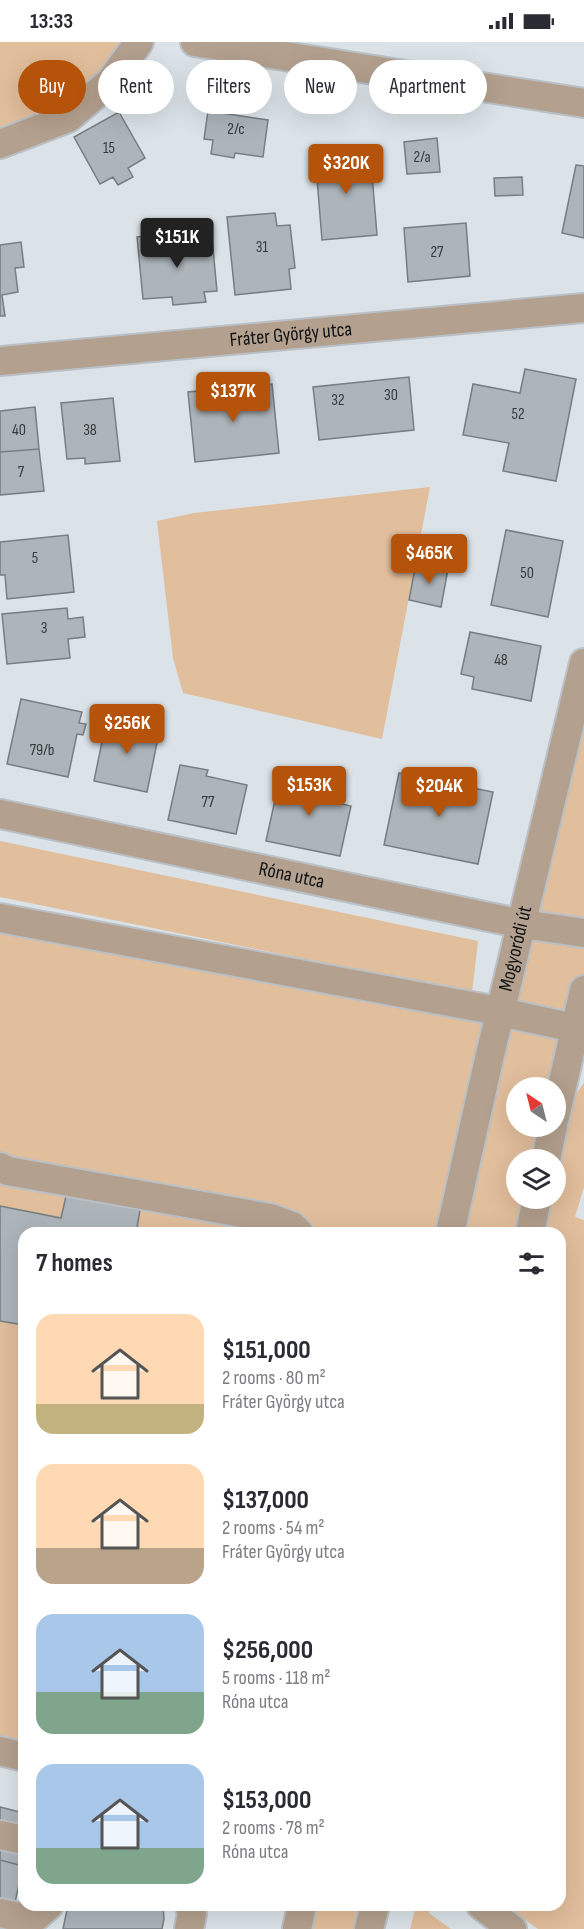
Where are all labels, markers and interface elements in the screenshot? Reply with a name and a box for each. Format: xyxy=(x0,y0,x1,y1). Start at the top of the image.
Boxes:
text: 13:33 xyxy=(30,8,73,35)
chip: Buy xyxy=(18,60,86,114)
chip: Rent xyxy=(98,60,174,114)
chip: Filters xyxy=(186,60,272,114)
chip: New xyxy=(284,60,357,114)
chip: Apartment xyxy=(369,60,487,114)
house number: 2/c xyxy=(227,120,245,139)
house number: 15 xyxy=(103,139,115,158)
pin: $320K xyxy=(304,144,388,195)
house number: 2/a xyxy=(413,148,431,167)
text: $320K xyxy=(322,151,370,175)
pin: $151K xyxy=(135,218,219,269)
text: $151K xyxy=(155,225,199,249)
house number: 31 xyxy=(256,238,269,257)
house number: 27 xyxy=(430,243,444,262)
street label: Fráter György utca xyxy=(229,317,353,352)
pin: $137K xyxy=(191,372,275,423)
text: $137K xyxy=(210,379,256,403)
house number: 30 xyxy=(384,386,398,405)
house number: 32 xyxy=(331,391,345,410)
house number: 52 xyxy=(511,405,525,424)
house number: 40 xyxy=(12,421,26,440)
house number: 38 xyxy=(83,421,97,440)
house number: 7 xyxy=(18,463,25,482)
pin: $465K xyxy=(387,534,471,585)
text: $465K xyxy=(405,541,453,565)
house number: 5 xyxy=(32,549,38,568)
house number: 50 xyxy=(520,564,534,583)
house number: 3 xyxy=(41,619,47,638)
house number: 48 xyxy=(494,651,508,670)
pin: $256K xyxy=(85,704,169,755)
text: $256K xyxy=(103,711,151,735)
house number: 79/b xyxy=(30,741,54,760)
pin: $153K xyxy=(267,766,351,817)
pin: $204K xyxy=(397,767,481,818)
text: $153K xyxy=(286,773,332,797)
text: $204K xyxy=(415,774,463,798)
house number: 77 xyxy=(202,793,215,812)
street label: Róna utca xyxy=(257,857,327,894)
street label: Mogyoródi út xyxy=(494,903,537,994)
north arrow xyxy=(506,1077,566,1137)
map controls xyxy=(506,1077,566,1209)
button: layers xyxy=(506,1149,566,1209)
icon: filters xyxy=(515,1247,548,1280)
text: 7 homes xyxy=(36,1248,113,1279)
text: $151,000 xyxy=(222,1335,311,1366)
icon: home xyxy=(84,1338,156,1410)
text: 2 rooms · 80 m² xyxy=(222,1366,326,1390)
text: Fráter György utca xyxy=(222,1390,345,1414)
text: $137,000 xyxy=(222,1485,309,1516)
icon: home xyxy=(84,1488,156,1560)
text: 2 rooms · 54 m² xyxy=(222,1516,324,1540)
text: Fráter György utca xyxy=(222,1540,345,1564)
text: $256,000 xyxy=(222,1635,313,1666)
icon: home xyxy=(84,1638,156,1710)
text: 5 rooms · 118 m² xyxy=(222,1666,331,1690)
text: Róna utca xyxy=(222,1690,288,1714)
text: $153,000 xyxy=(222,1785,311,1816)
icon: home xyxy=(84,1788,156,1860)
text: 2 rooms · 78 m² xyxy=(222,1816,325,1840)
text: Róna utca xyxy=(222,1840,288,1864)

